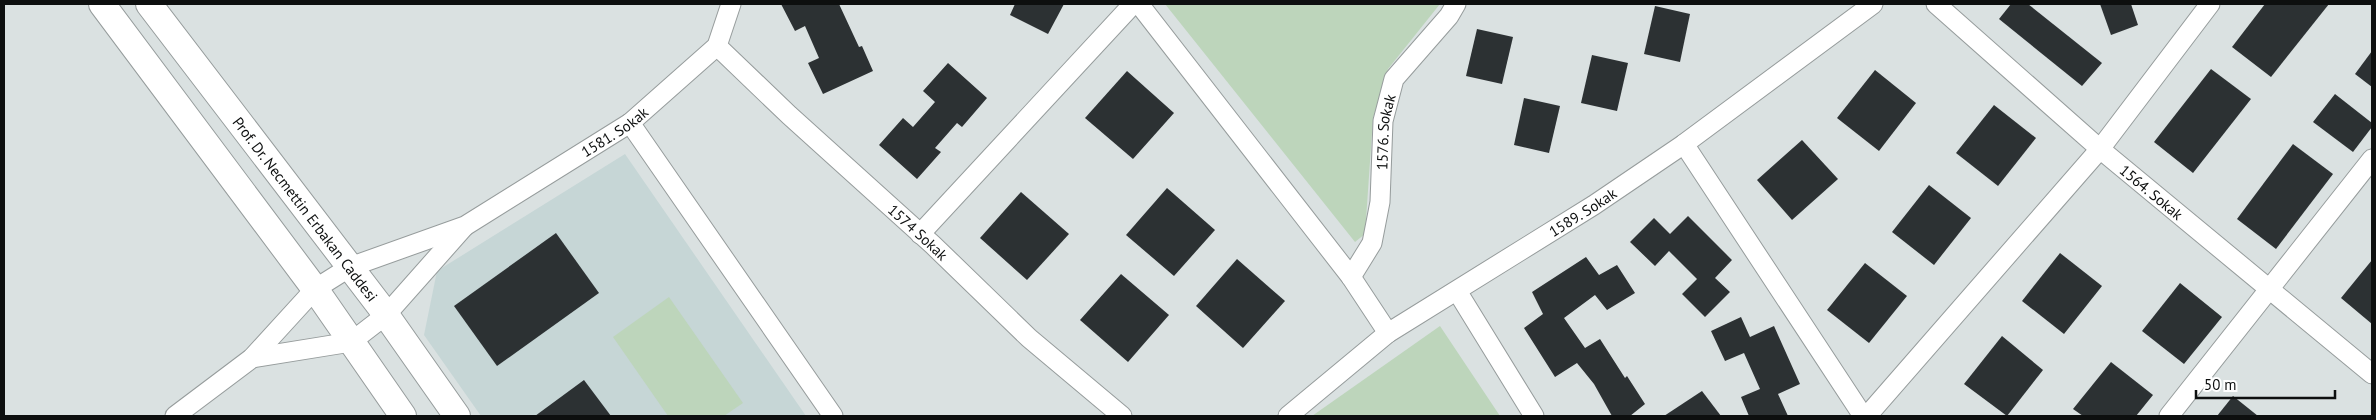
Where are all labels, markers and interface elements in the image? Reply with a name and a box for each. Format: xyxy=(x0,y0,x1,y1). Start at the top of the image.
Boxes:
street label: 1576. Sokak xyxy=(1372,91,1399,170)
street label: 1581. Sokak xyxy=(577,102,652,161)
street label: Prof. Dr. Necmettin Erbakan Caddesi xyxy=(229,113,382,305)
street label: 1564. Sokak xyxy=(2116,160,2188,224)
street label: 1589. Sokak xyxy=(1545,183,1621,240)
street label: 1574 Sokak xyxy=(884,200,953,265)
scale bar xyxy=(2196,368,2335,400)
text: 50 m xyxy=(2204,375,2237,394)

